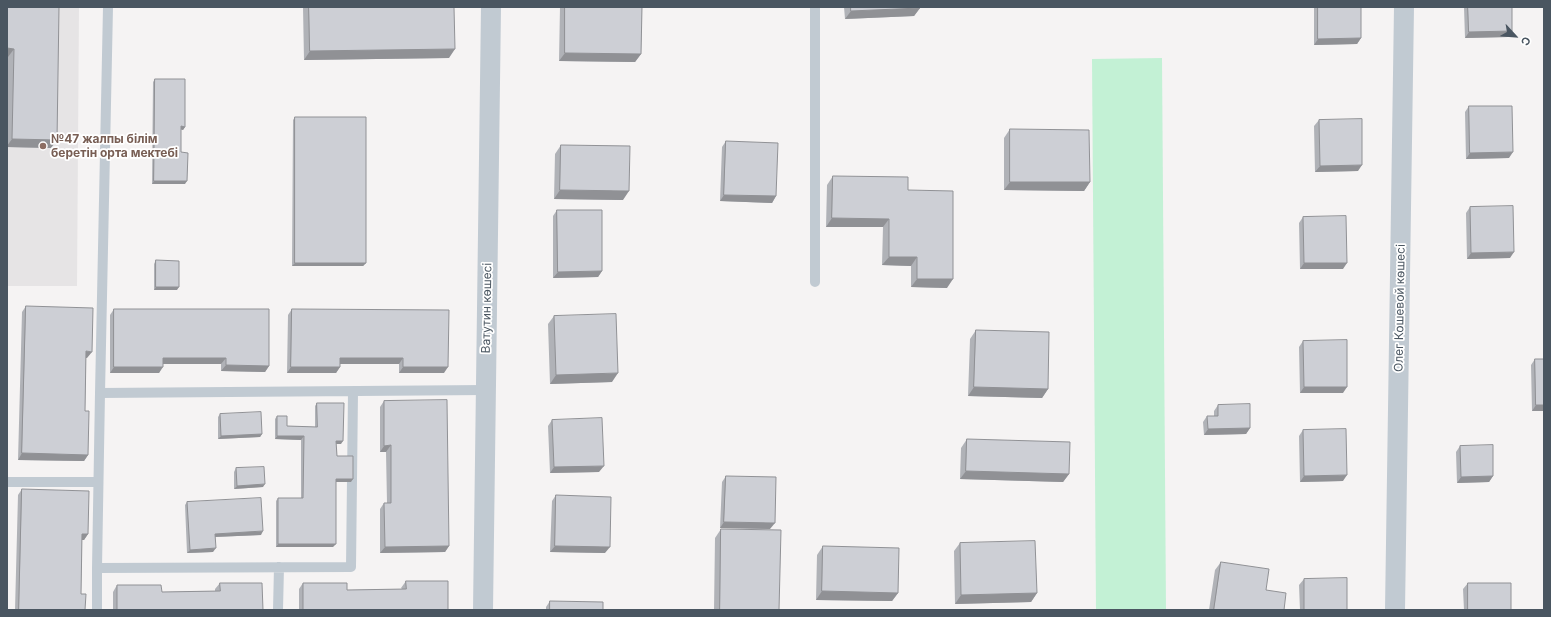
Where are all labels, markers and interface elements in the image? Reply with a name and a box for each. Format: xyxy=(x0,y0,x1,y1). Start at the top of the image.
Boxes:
north arrow xyxy=(1495,16,1535,56)
text: С xyxy=(1518,35,1534,48)
place label: №47 жалпы білім беретін орта мектебі xyxy=(51,132,178,160)
marker: №47 жалпы білім беретін орта мектебі xyxy=(38,141,48,151)
street label: Олег Кошевой көшесі xyxy=(1392,244,1408,372)
street label: Ватутин көшесі xyxy=(479,263,495,353)

